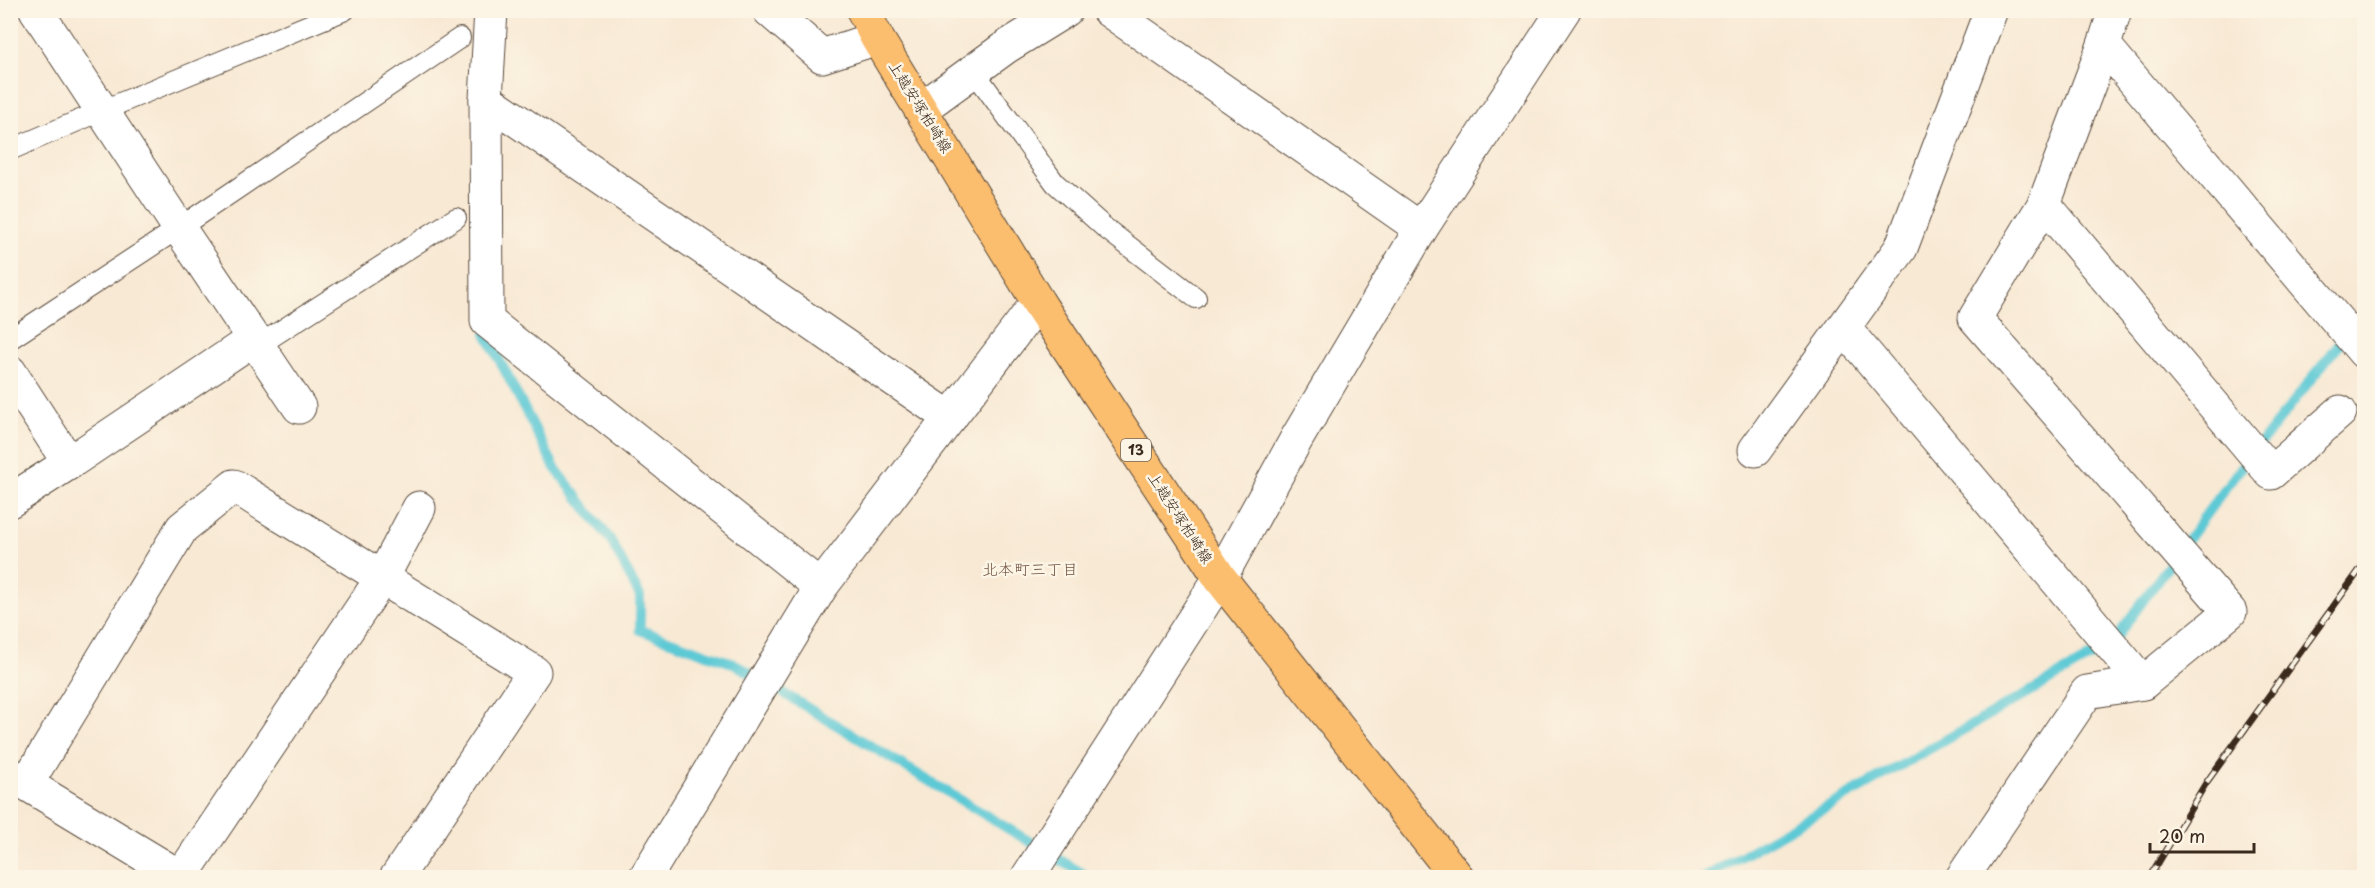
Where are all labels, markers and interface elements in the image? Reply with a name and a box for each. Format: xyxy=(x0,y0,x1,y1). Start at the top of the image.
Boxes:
street label: 上越安塚柏崎線 xyxy=(884,56,959,157)
road number: 13 xyxy=(1121,439,1151,461)
street label: 上越安塚柏崎線 xyxy=(1143,467,1220,567)
district label: 北本町三丁目 xyxy=(982,556,1078,580)
scale bar xyxy=(2150,816,2254,854)
text: 20 m xyxy=(2159,822,2205,849)

